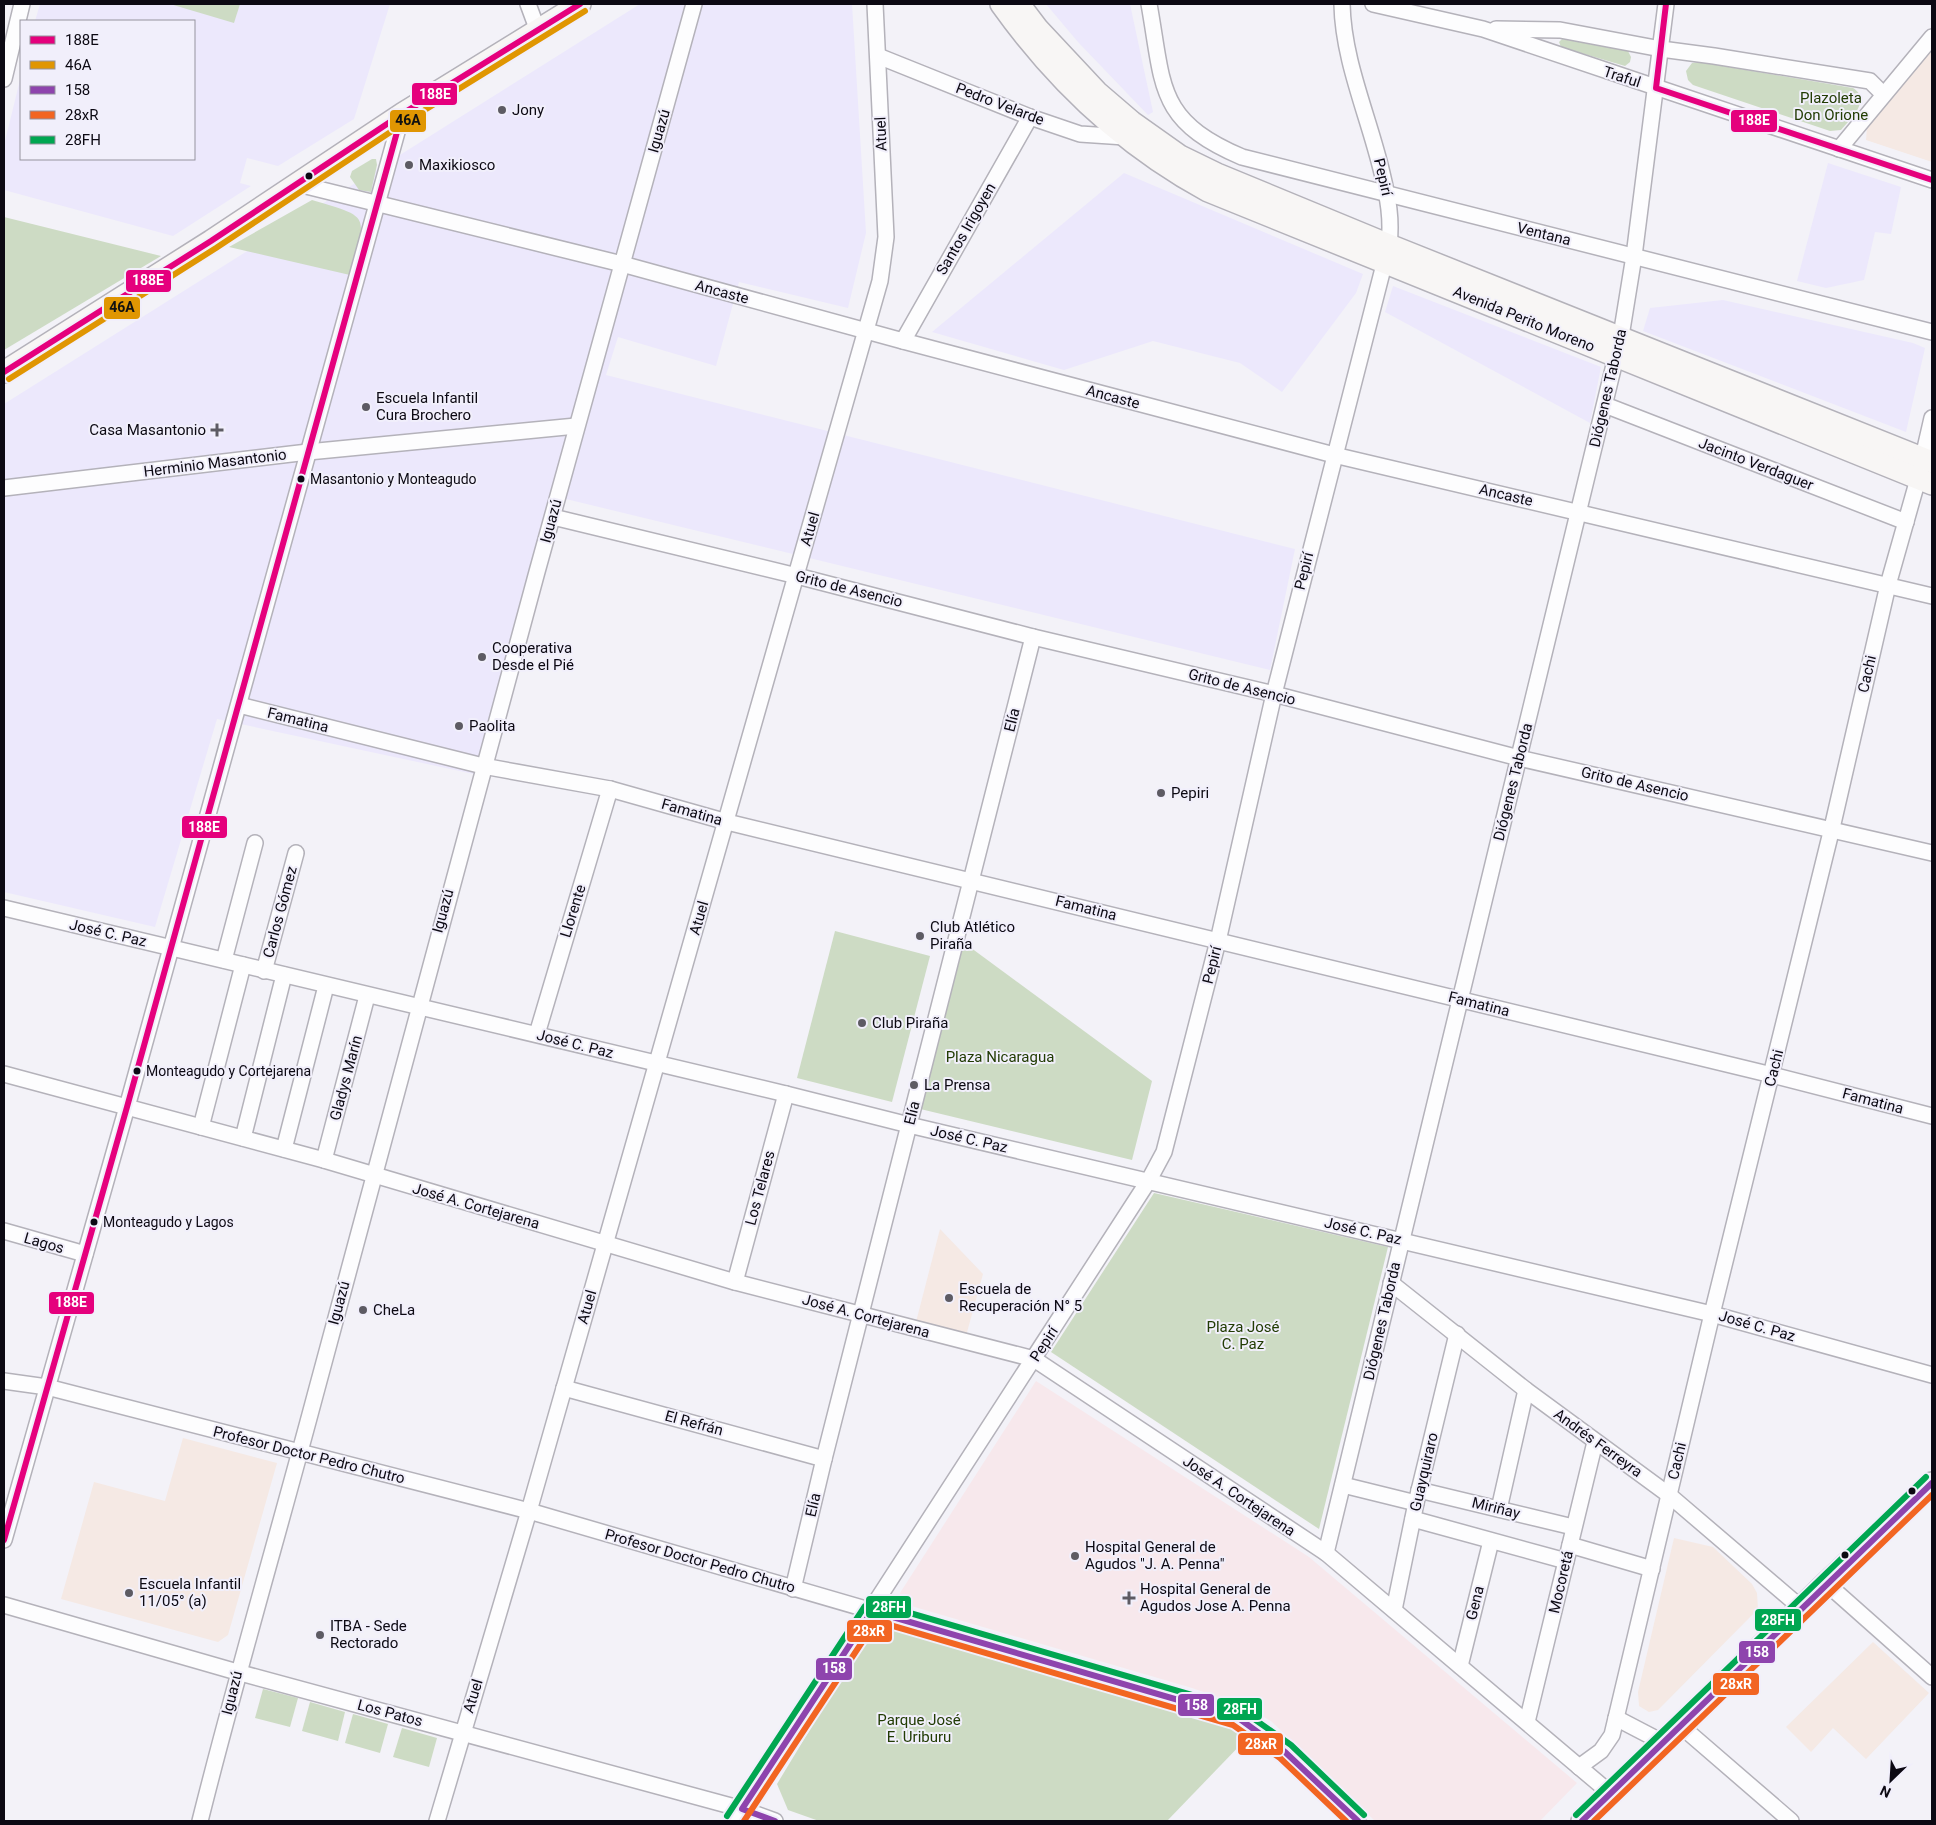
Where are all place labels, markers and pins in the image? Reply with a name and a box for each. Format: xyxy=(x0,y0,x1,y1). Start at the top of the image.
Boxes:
place label: Jony xyxy=(512,101,544,119)
marker: Jony xyxy=(496,104,508,116)
place label: Maxikiosco xyxy=(419,156,495,174)
marker: Maxikiosco xyxy=(403,159,415,171)
unlabelled marker xyxy=(304,171,314,181)
place label: Escuela Infantil Cura Brochero xyxy=(376,389,478,424)
marker: Escuela Infantil Cura Brochero xyxy=(360,401,372,413)
place label: Casa Masantonio xyxy=(89,421,206,439)
marker: Casa Masantonio xyxy=(210,423,224,437)
place label: Masantonio y Monteagudo xyxy=(310,471,477,487)
marker: Masantonio y Monteagudo xyxy=(296,474,306,484)
place label: Cooperativa Desde el Pié xyxy=(492,639,574,674)
marker: Cooperativa Desde el Pié xyxy=(476,651,488,663)
place label: Paolita xyxy=(469,717,515,735)
marker: Paolita xyxy=(453,720,465,732)
place label: Pepiri xyxy=(1171,784,1209,802)
marker: Pepiri xyxy=(1155,787,1167,799)
place label: Club Atlético Piraña xyxy=(930,918,1015,953)
marker: Club Atlético Piraña xyxy=(914,930,926,942)
place label: Club Piraña xyxy=(872,1014,948,1032)
marker: Club Piraña xyxy=(856,1017,868,1029)
place label: Monteagudo y Cortejarena xyxy=(146,1063,311,1079)
marker: Monteagudo y Cortejarena xyxy=(132,1066,142,1076)
place label: La Prensa xyxy=(924,1076,991,1094)
marker: La Prensa xyxy=(908,1079,920,1091)
place label: Monteagudo y Lagos xyxy=(103,1214,234,1230)
marker: Monteagudo y Lagos xyxy=(89,1217,99,1227)
place label: Escuela de Recuperación N° 5 xyxy=(959,1280,1082,1315)
marker: Escuela de Recuperación N° 5 xyxy=(943,1292,955,1304)
place label: CheLa xyxy=(373,1301,415,1319)
marker: CheLa xyxy=(357,1304,369,1316)
unlabelled marker xyxy=(1907,1486,1917,1496)
place label: Hospital General de Agudos "J. A. Penna" xyxy=(1085,1538,1225,1573)
marker: Hospital General de Agudos "J. A. Penna" xyxy=(1069,1550,1081,1562)
unlabelled marker xyxy=(1840,1550,1850,1560)
place label: Escuela Infantil 11/05° (a) xyxy=(139,1575,241,1610)
place label: Hospital General de Agudos Jose A. Penna xyxy=(1140,1580,1291,1615)
marker: Escuela Infantil 11/05° (a) xyxy=(123,1587,135,1599)
marker: Hospital General de Agudos Jose A. Penna xyxy=(1122,1591,1136,1605)
place label: ITBA - Sede Rectorado xyxy=(330,1617,407,1652)
marker: ITBA - Sede Rectorado xyxy=(314,1629,326,1641)

